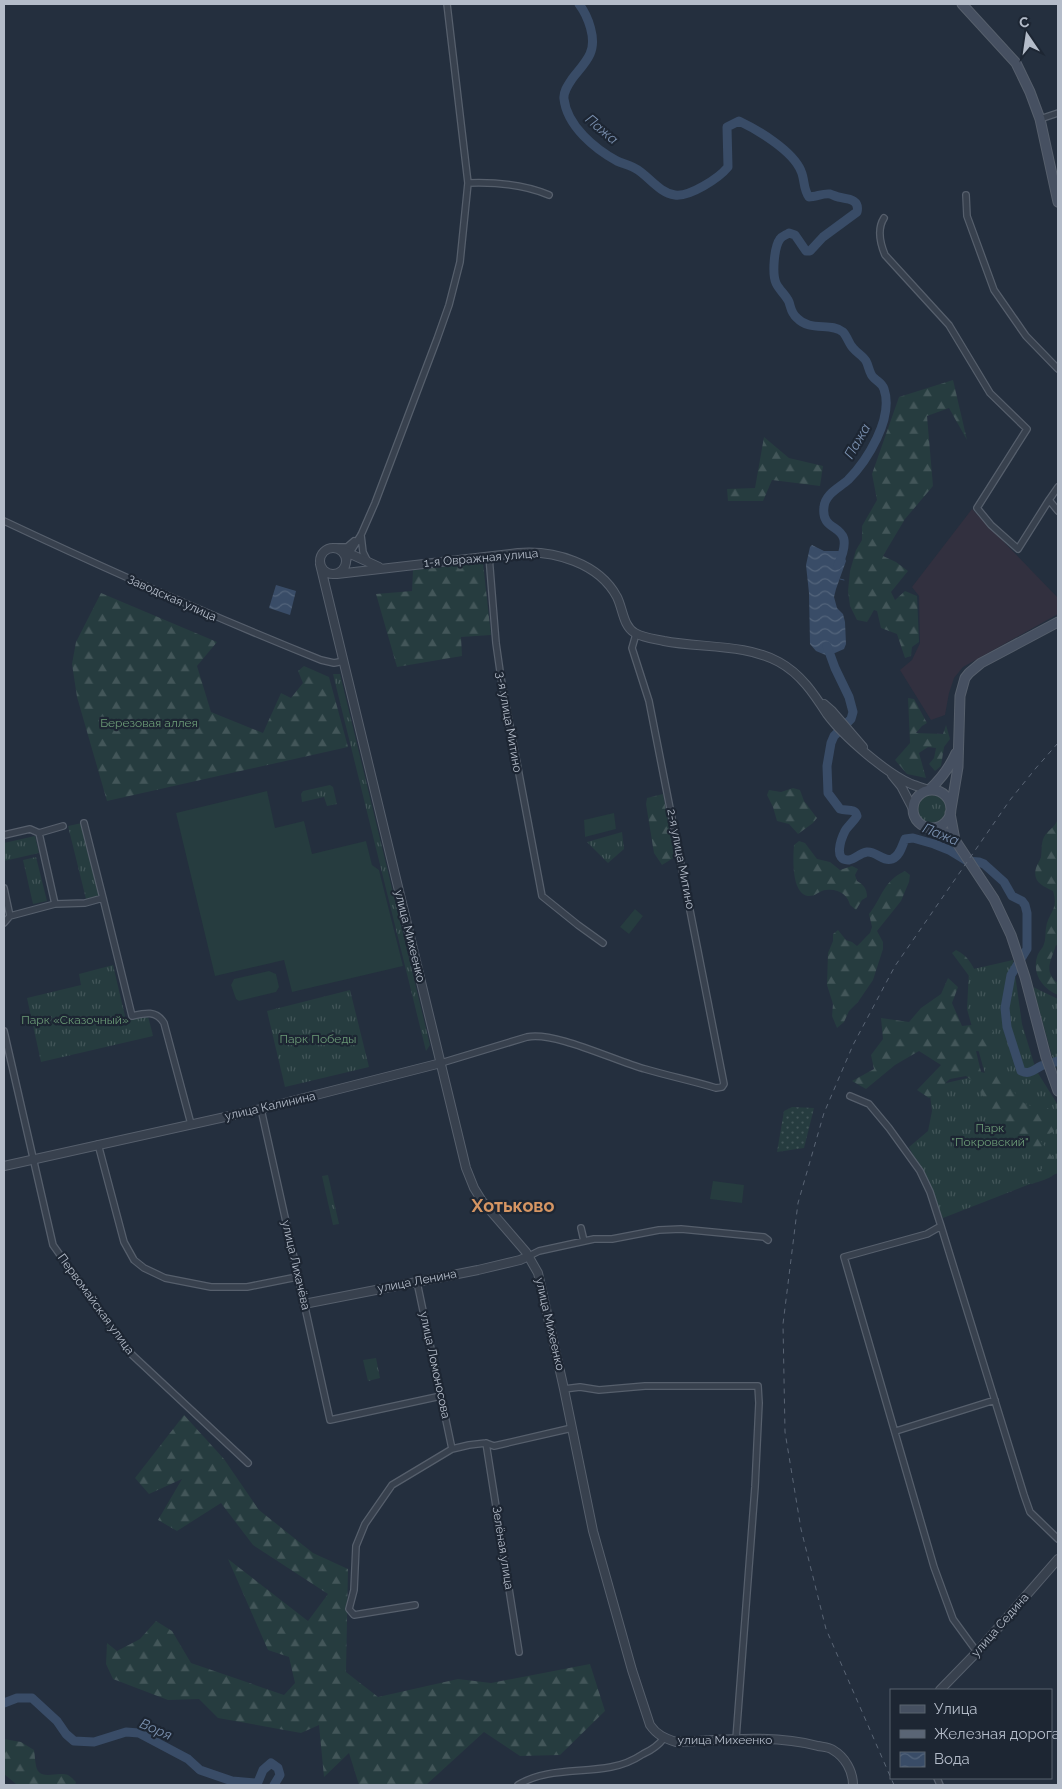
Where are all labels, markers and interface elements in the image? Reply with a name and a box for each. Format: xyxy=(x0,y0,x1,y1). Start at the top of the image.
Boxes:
north arrow xyxy=(1002,10,1052,60)
text: С xyxy=(1018,13,1031,31)
water label: Пажа xyxy=(583,111,621,147)
water label: Пажа xyxy=(841,421,873,461)
street label: 1-я Овражная улица xyxy=(423,546,539,570)
street label: Заводская улица xyxy=(125,572,219,624)
street label: 3-я улица Митино xyxy=(493,671,525,773)
park label: Березовая аллея xyxy=(100,716,198,730)
street label: 2-я улица Митино xyxy=(664,808,698,910)
water label: Пажа xyxy=(921,820,961,848)
street label: улица Михеенко xyxy=(392,888,428,984)
park label: Парк «Сказочный» xyxy=(21,1013,129,1027)
park label: Парк Победы xyxy=(280,1032,356,1046)
street label: улица Калинина xyxy=(223,1089,317,1123)
park label: Парк "Покровский" xyxy=(951,1121,1029,1149)
district label: Хотьково xyxy=(471,1195,555,1216)
street label: улица Лихачёва xyxy=(279,1219,313,1311)
street label: Первомайская улица xyxy=(55,1251,137,1357)
street label: улица Ленина xyxy=(376,1266,458,1296)
street label: улица Михеенко xyxy=(533,1276,567,1372)
street label: улица Ломоносова xyxy=(417,1310,453,1420)
street label: Зелёная улица xyxy=(490,1505,516,1591)
street label: улица Седина xyxy=(969,1590,1031,1660)
legend xyxy=(890,1689,1052,1779)
text: Улица xyxy=(934,1700,978,1718)
water label: Воря xyxy=(138,1715,175,1743)
text: Железная дорога xyxy=(934,1725,1060,1743)
street label: улица Михеенко xyxy=(678,1733,772,1747)
text: Вода xyxy=(934,1750,970,1768)

